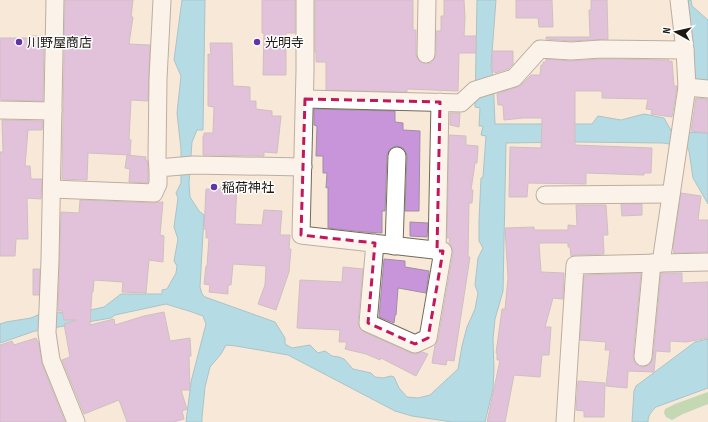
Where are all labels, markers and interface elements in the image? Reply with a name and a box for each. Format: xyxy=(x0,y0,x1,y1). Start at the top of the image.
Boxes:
north arrow xyxy=(656,12,696,52)
text: N xyxy=(660,27,673,34)
place label: 川野屋商店 xyxy=(27,35,92,51)
place label: 光明寺 xyxy=(265,35,304,51)
marker: 川野屋商店 xyxy=(14,37,24,47)
marker: 光明寺 xyxy=(252,37,262,47)
place label: 稲荷神社 xyxy=(222,180,274,196)
marker: 稲荷神社 xyxy=(209,182,219,192)

